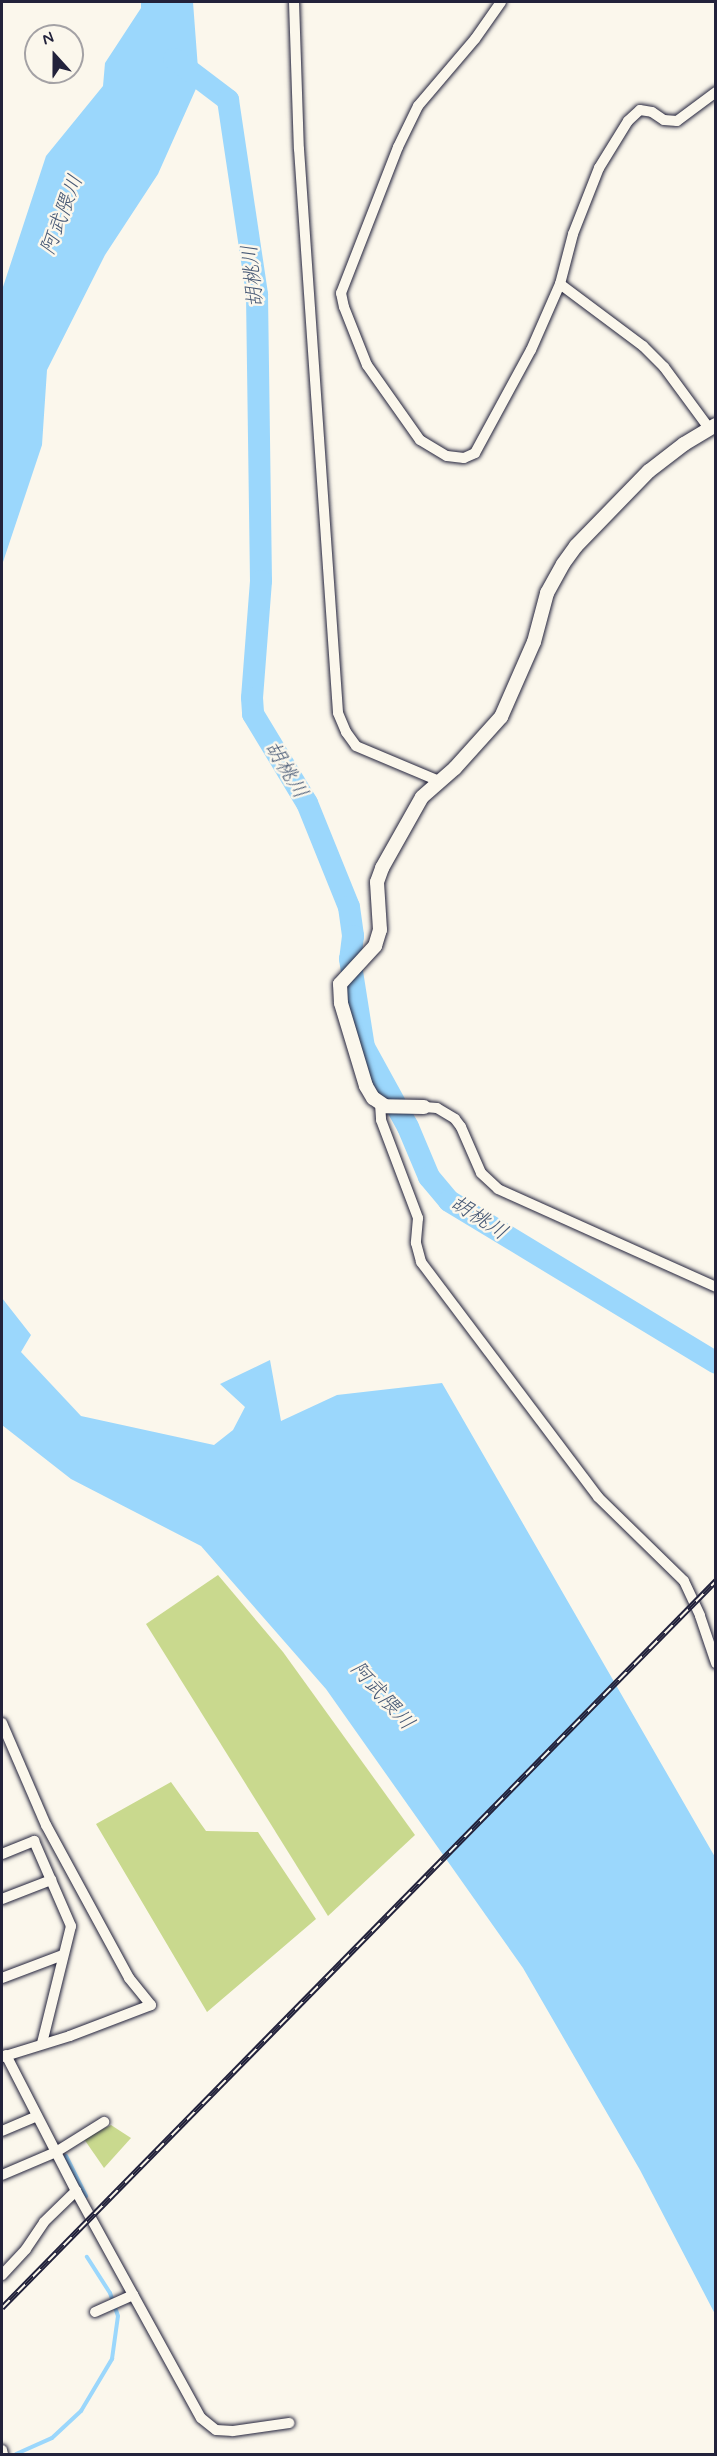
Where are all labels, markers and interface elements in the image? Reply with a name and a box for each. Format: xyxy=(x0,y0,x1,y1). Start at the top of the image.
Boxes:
north arrow xyxy=(24,24,84,84)
text: N xyxy=(39,27,57,50)
water label: 阿武隈川 xyxy=(35,171,89,259)
water label: 胡桃川 xyxy=(237,243,269,309)
water label: 胡桃川 xyxy=(259,737,313,803)
water label: 胡桃川 xyxy=(446,1190,512,1246)
water label: 阿武隈川 xyxy=(345,1656,419,1736)

